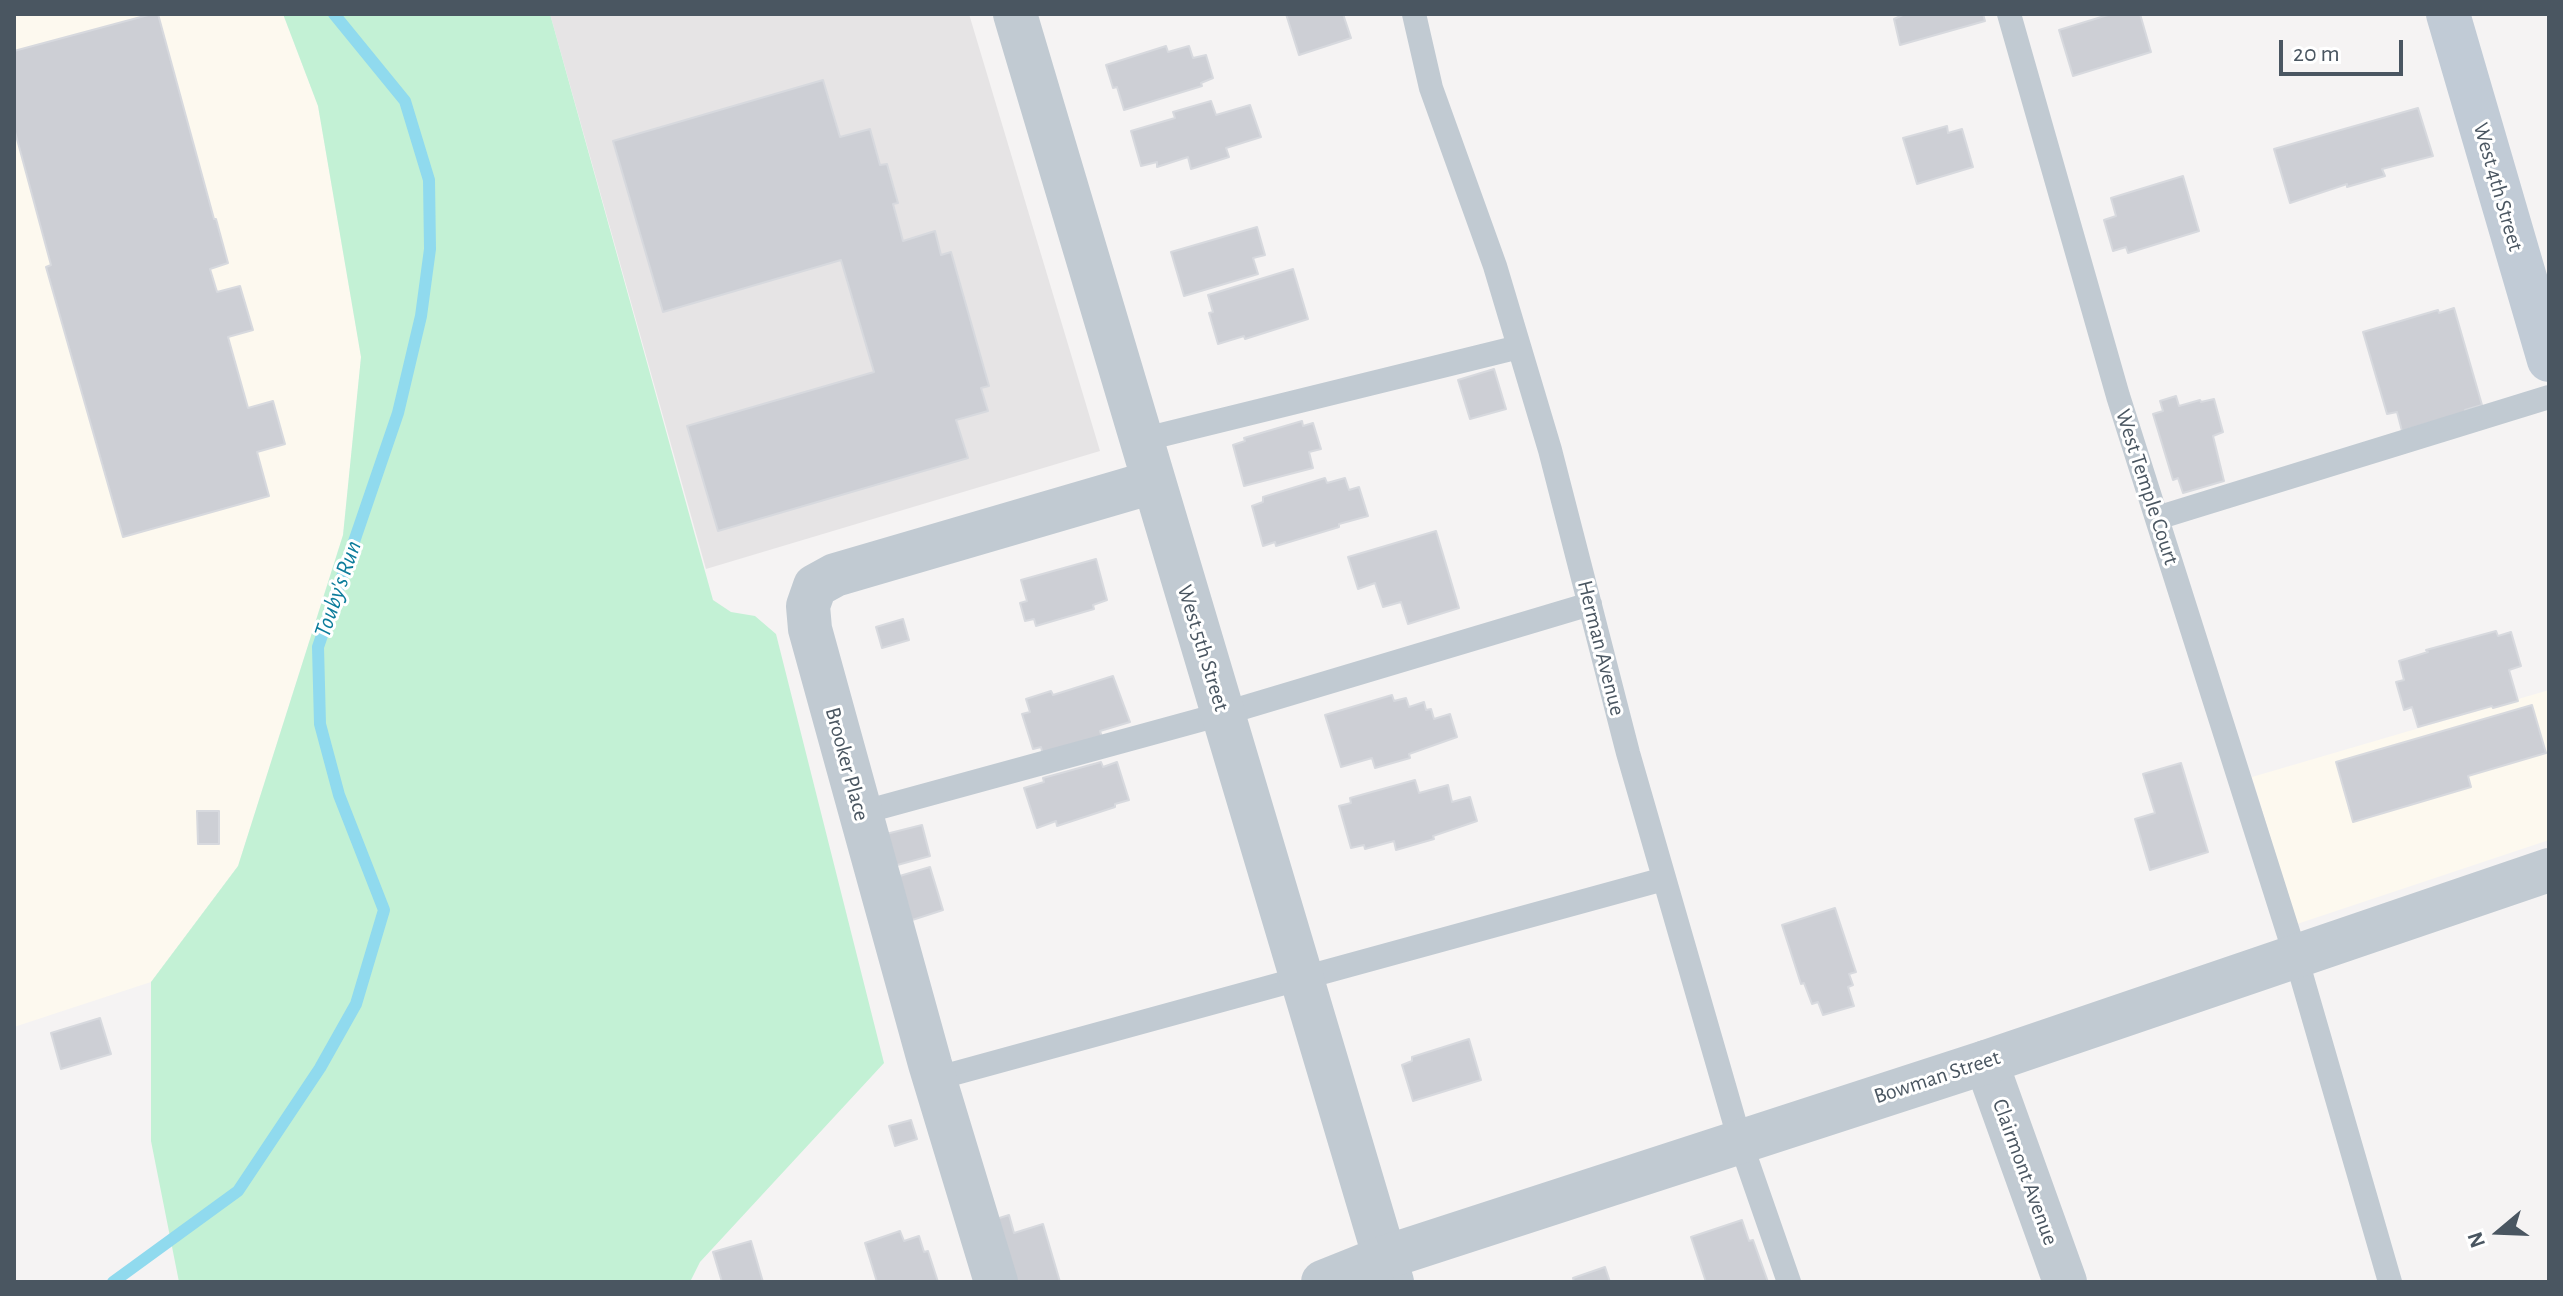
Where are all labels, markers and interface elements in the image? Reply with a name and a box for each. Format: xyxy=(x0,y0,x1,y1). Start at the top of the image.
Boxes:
scale bar xyxy=(2283,24,2407,74)
text: 20 m xyxy=(2293,42,2340,66)
street label: West 4th Street xyxy=(2467,120,2529,254)
street label: West Temple Court xyxy=(2109,406,2185,568)
water label: Touby's Run xyxy=(308,537,368,641)
street label: Herman Avenue xyxy=(1571,578,1631,718)
street label: West 5th Street xyxy=(1171,582,1235,714)
street label: Brooker Place xyxy=(819,704,875,824)
street label: Bowman Street xyxy=(1871,1044,2003,1110)
street label: Clairmont Avenue xyxy=(1986,1095,2064,1249)
north arrow xyxy=(2459,1192,2539,1272)
text: N xyxy=(2463,1229,2489,1251)

